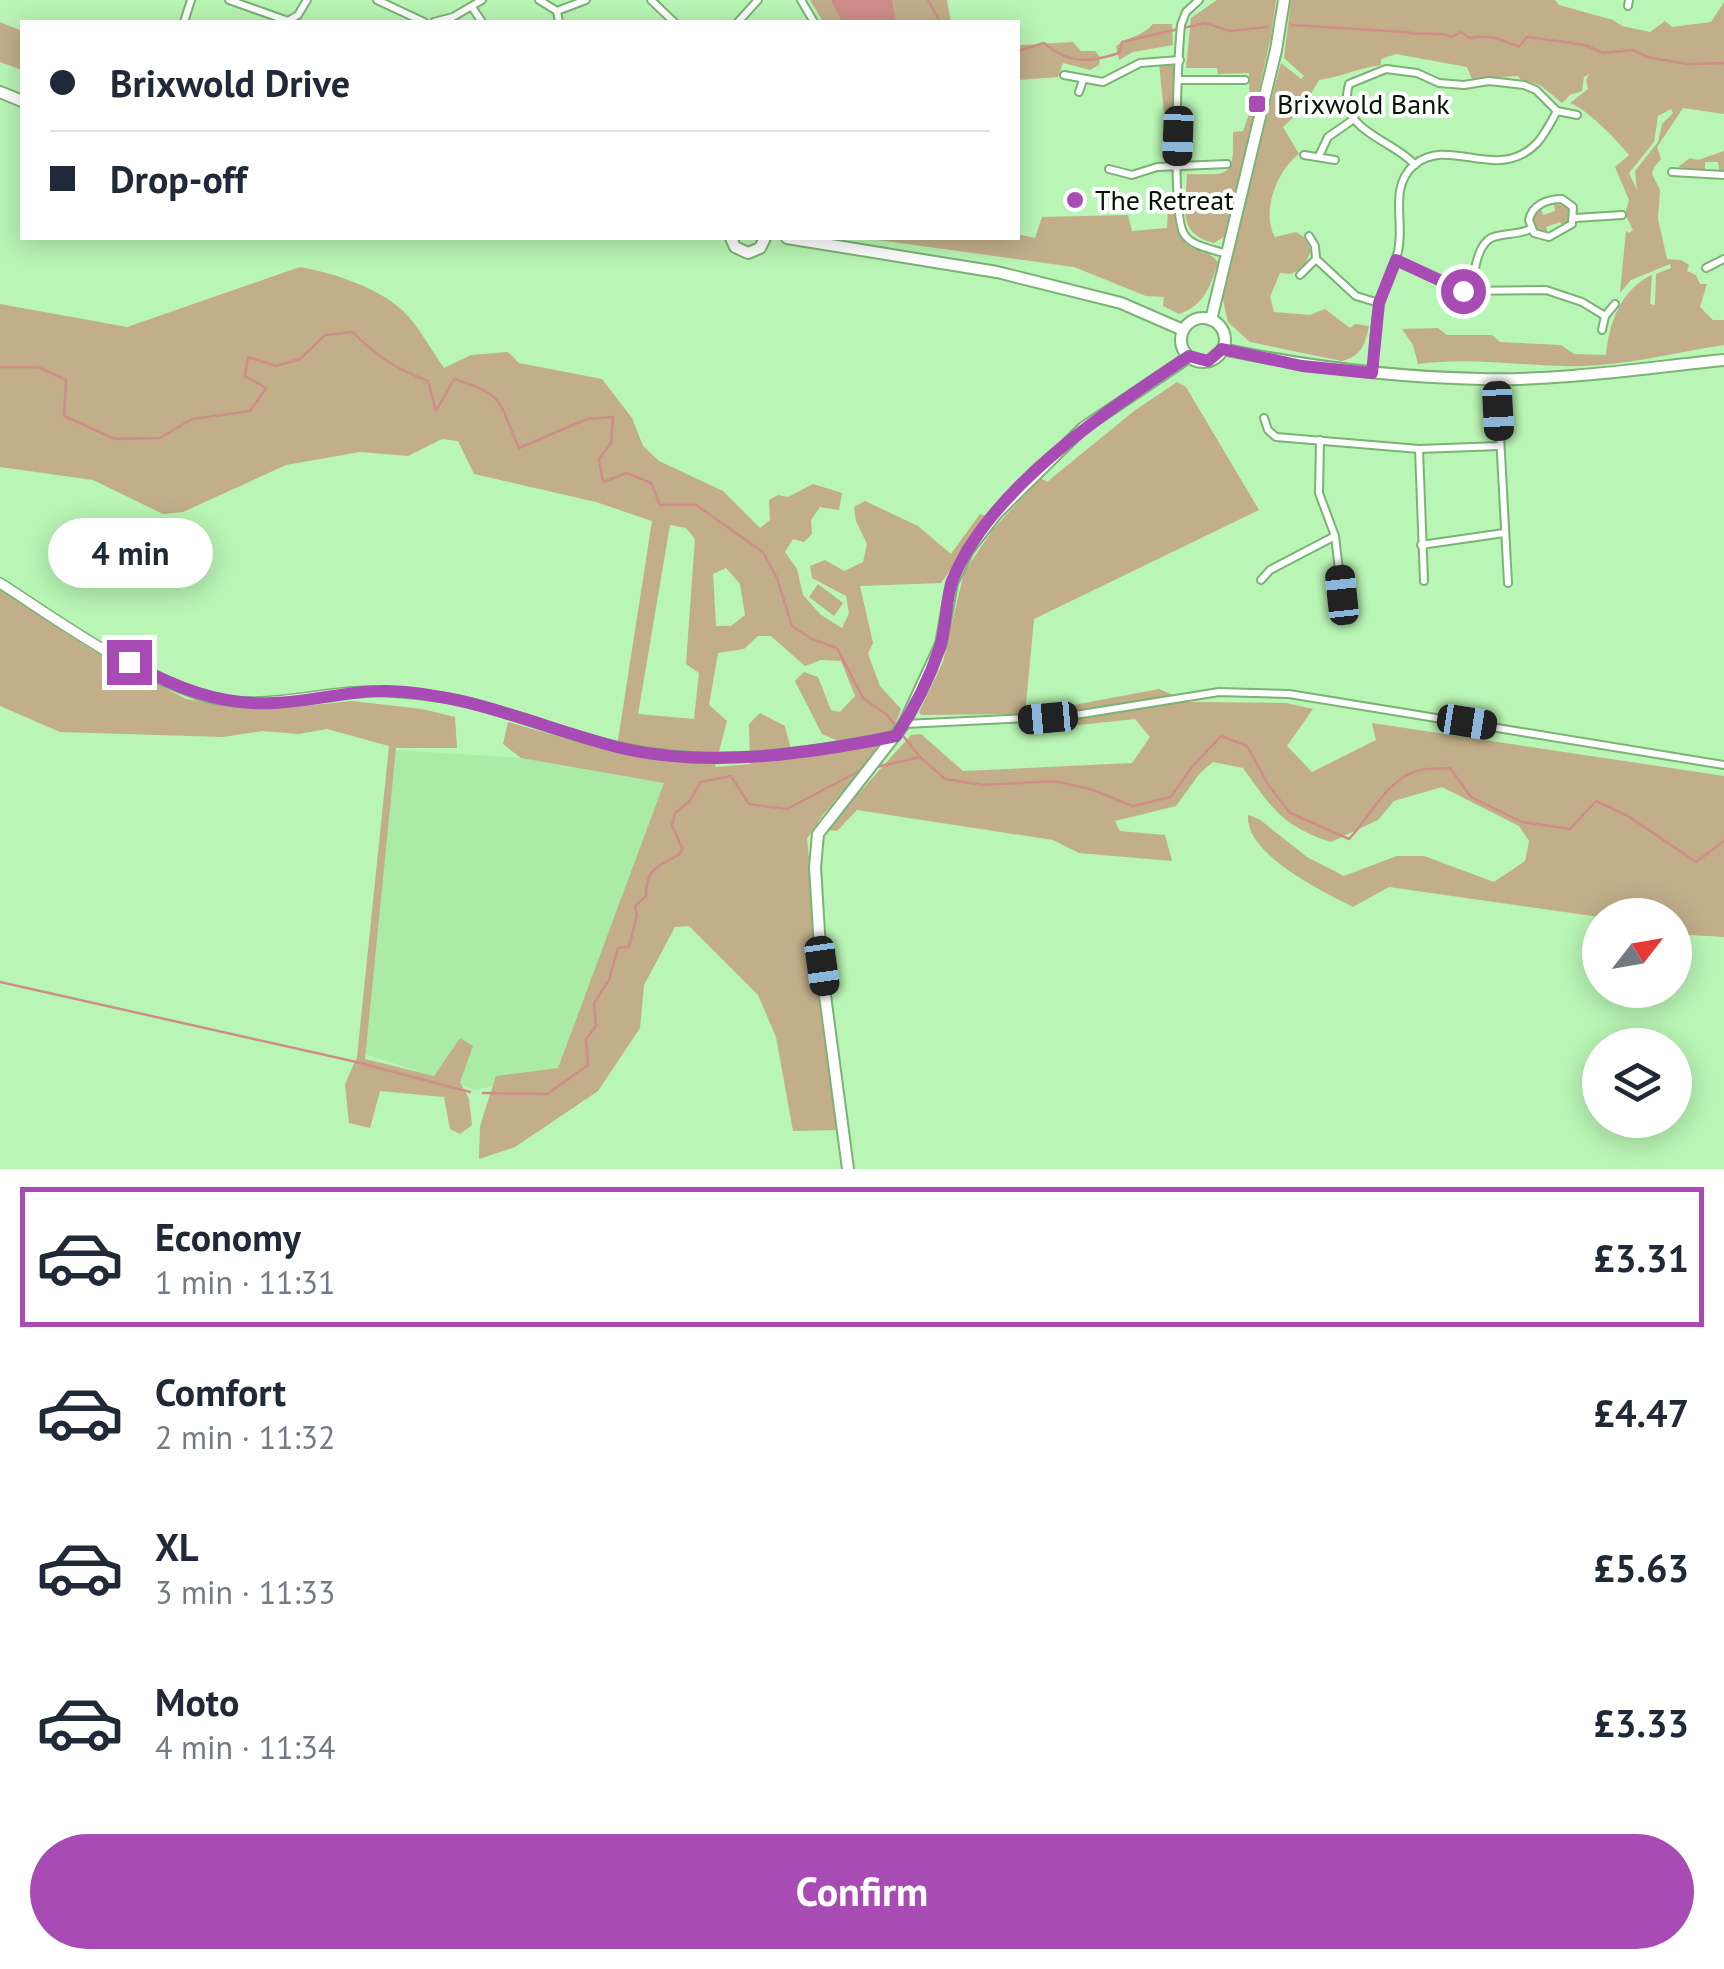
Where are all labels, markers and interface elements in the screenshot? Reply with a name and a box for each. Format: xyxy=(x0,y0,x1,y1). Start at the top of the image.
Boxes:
text: Brixwold Drive xyxy=(110,58,350,107)
place label: Brixwold Bank xyxy=(1277,85,1450,122)
marker: Brixwold Bank xyxy=(1246,93,1268,115)
car xyxy=(1162,105,1194,167)
text: Drop-off xyxy=(110,154,247,203)
place label: The Retreat xyxy=(1095,181,1234,218)
marker: The Retreat xyxy=(1064,189,1086,211)
route start xyxy=(1441,269,1486,314)
car xyxy=(1481,380,1515,442)
callout: 4 min xyxy=(46,517,212,587)
text: 4 min xyxy=(91,532,170,574)
car xyxy=(1324,564,1360,626)
route end xyxy=(107,640,152,685)
car xyxy=(1017,700,1079,736)
car xyxy=(1435,702,1499,742)
north arrow xyxy=(1582,898,1692,1008)
map controls xyxy=(1582,898,1692,1138)
car xyxy=(803,934,841,998)
button: layers xyxy=(1582,1028,1692,1138)
icon: car xyxy=(35,1212,125,1302)
text: Economy xyxy=(155,1212,301,1261)
text: £3.31 xyxy=(1593,1233,1689,1282)
text: 1 min · 11:31 xyxy=(155,1261,335,1303)
icon: car xyxy=(35,1367,125,1457)
text: Comfort xyxy=(155,1367,286,1416)
text: £4.47 xyxy=(1593,1388,1689,1437)
text: 2 min · 11:32 xyxy=(155,1416,335,1458)
icon: car xyxy=(35,1522,125,1612)
text: XL xyxy=(155,1522,199,1571)
text: £5.63 xyxy=(1593,1543,1689,1592)
text: 3 min · 11:33 xyxy=(155,1571,335,1613)
icon: car xyxy=(35,1677,125,1767)
text: Moto xyxy=(155,1677,239,1726)
text: £3.33 xyxy=(1593,1698,1689,1747)
text: 4 min · 11:34 xyxy=(155,1726,335,1768)
button: Confirm xyxy=(30,1834,1694,1949)

